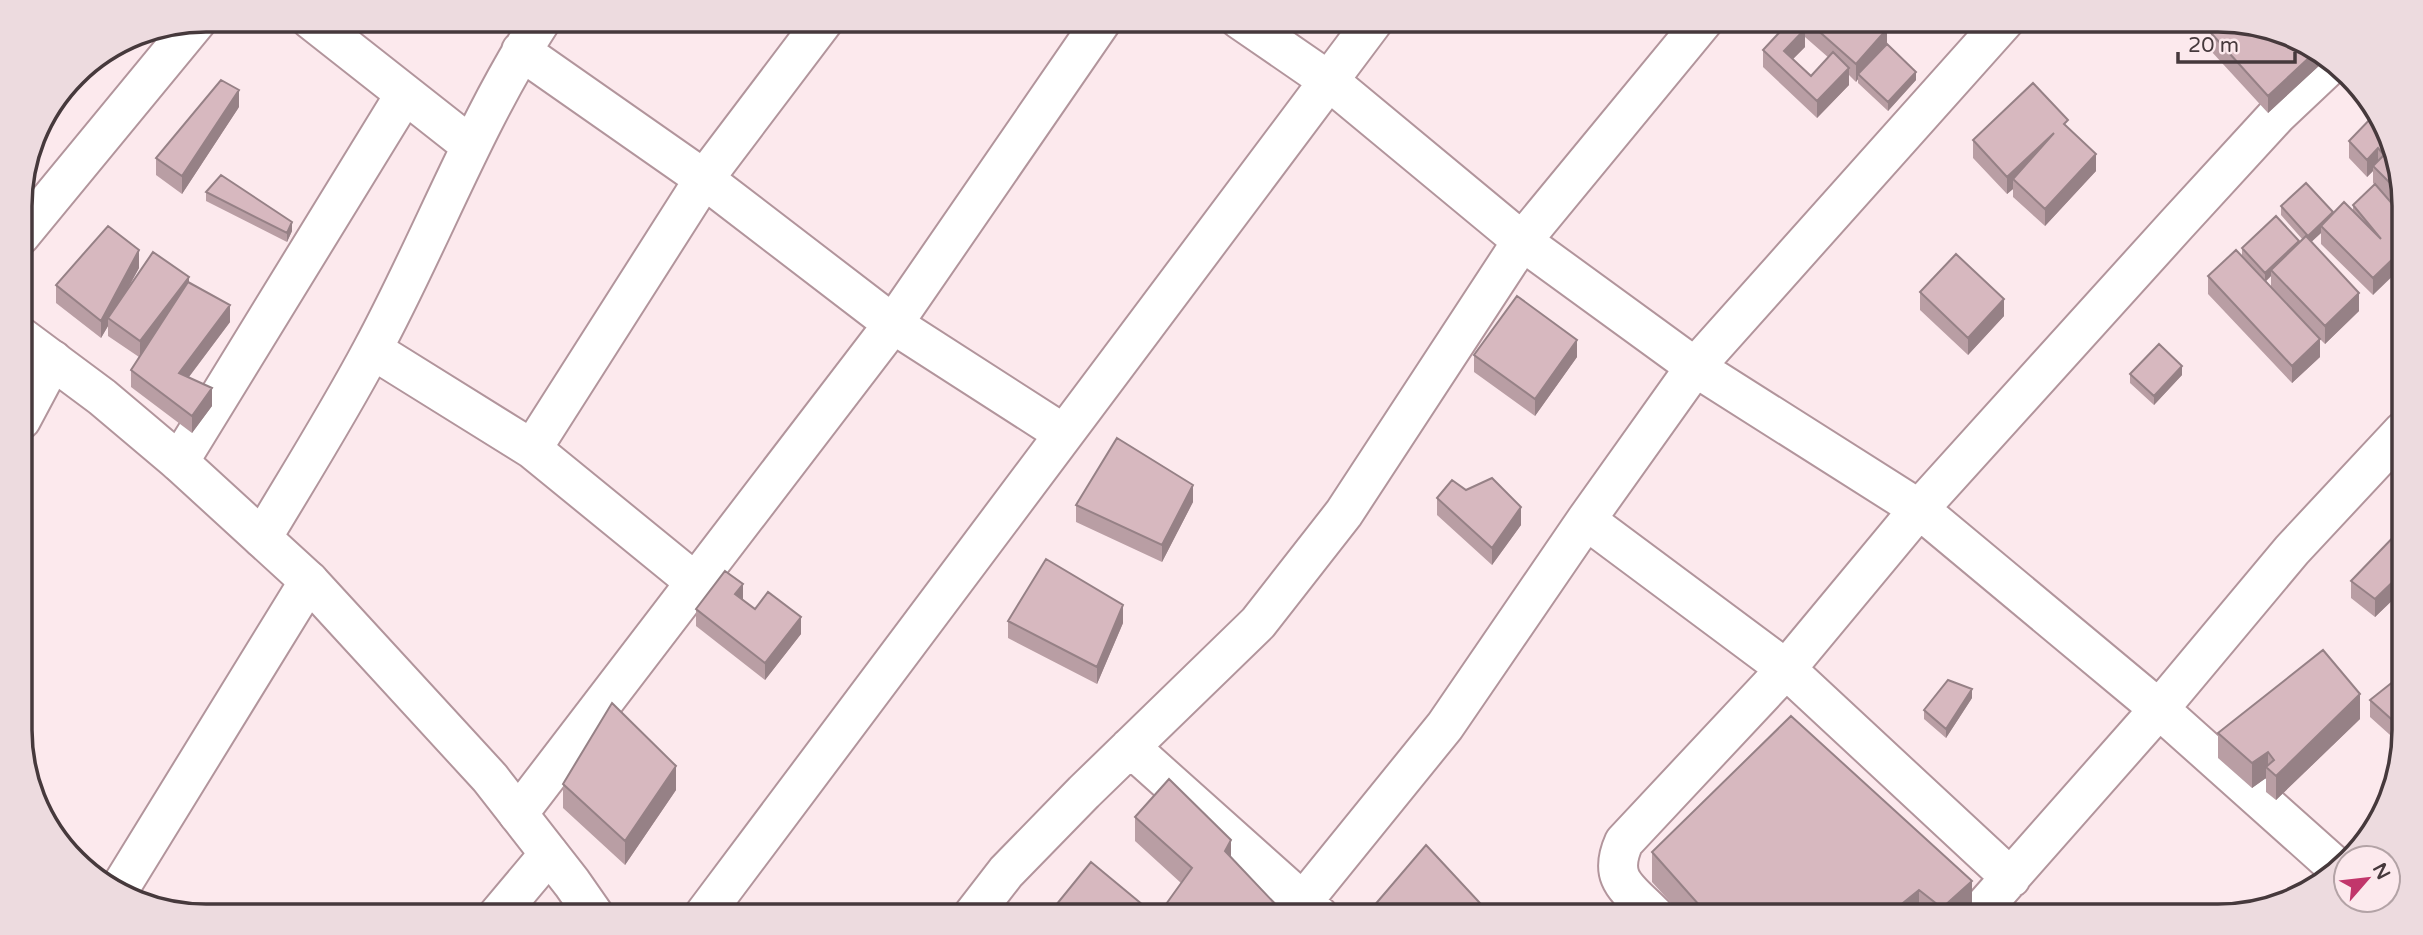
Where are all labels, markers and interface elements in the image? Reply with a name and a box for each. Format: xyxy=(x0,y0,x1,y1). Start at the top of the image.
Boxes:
scale bar xyxy=(2178,21,2295,65)
text: 20 m xyxy=(2188,33,2239,58)
north arrow xyxy=(2332,844,2402,914)
text: N xyxy=(2368,860,2394,883)

